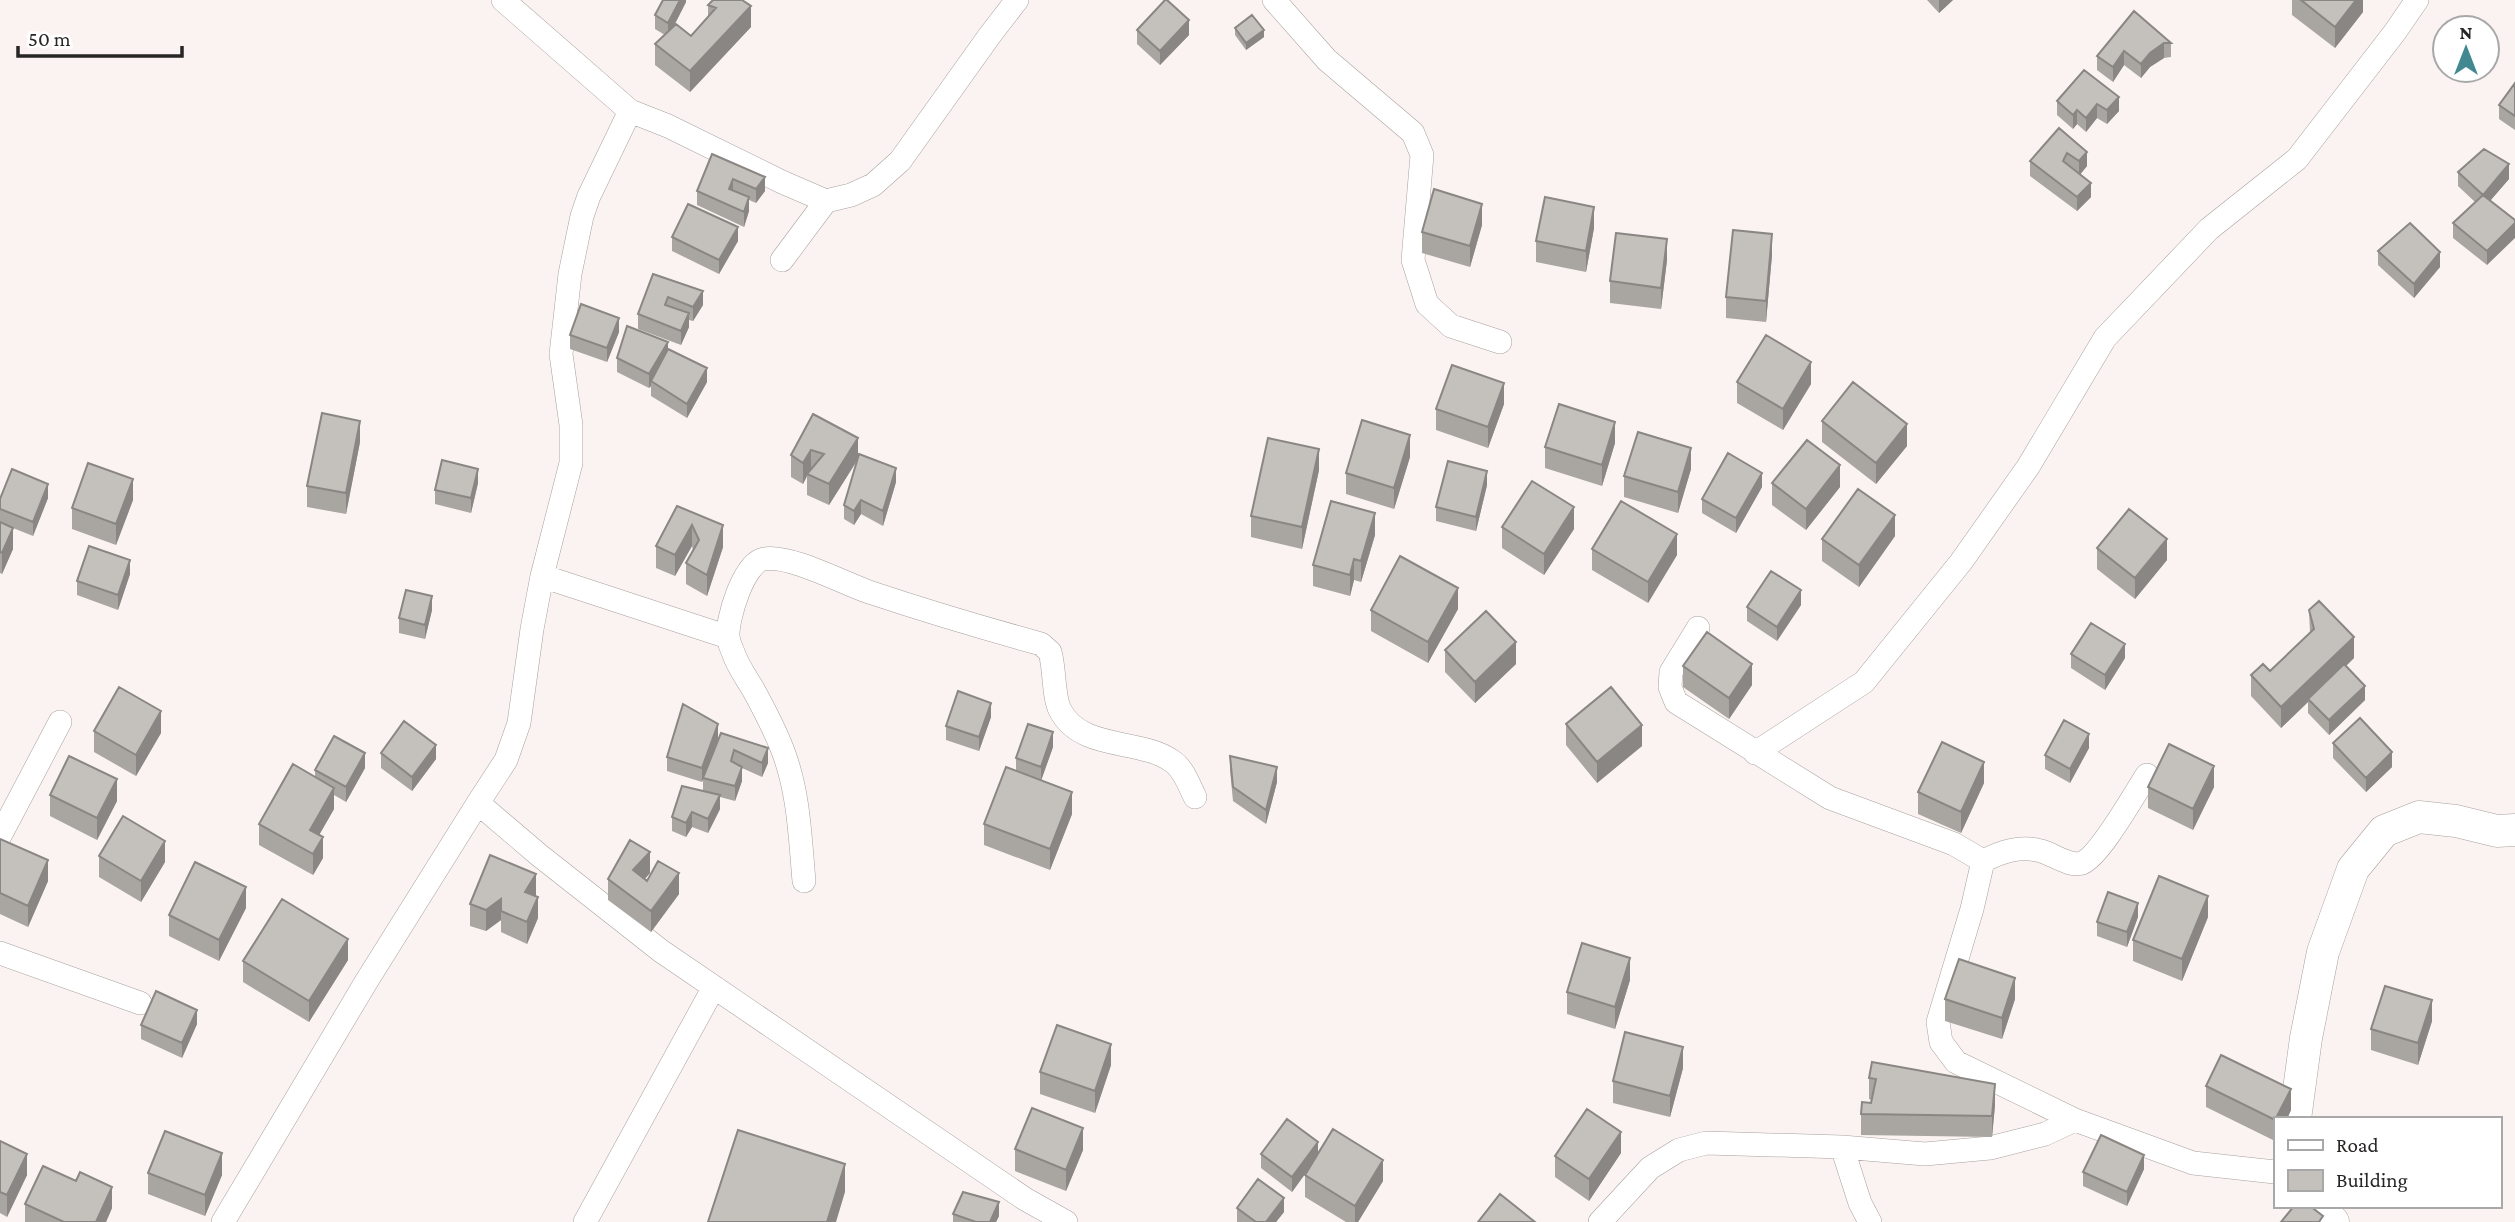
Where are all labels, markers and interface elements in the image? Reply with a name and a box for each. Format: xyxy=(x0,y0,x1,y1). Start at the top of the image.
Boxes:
scale bar xyxy=(18,14,182,58)
north arrow xyxy=(2431,14,2501,84)
text: N xyxy=(2460,22,2473,43)
text: 50 m xyxy=(28,27,71,51)
legend xyxy=(2274,1117,2501,1208)
text: Road xyxy=(2336,1133,2379,1157)
text: Building xyxy=(2336,1168,2408,1192)

